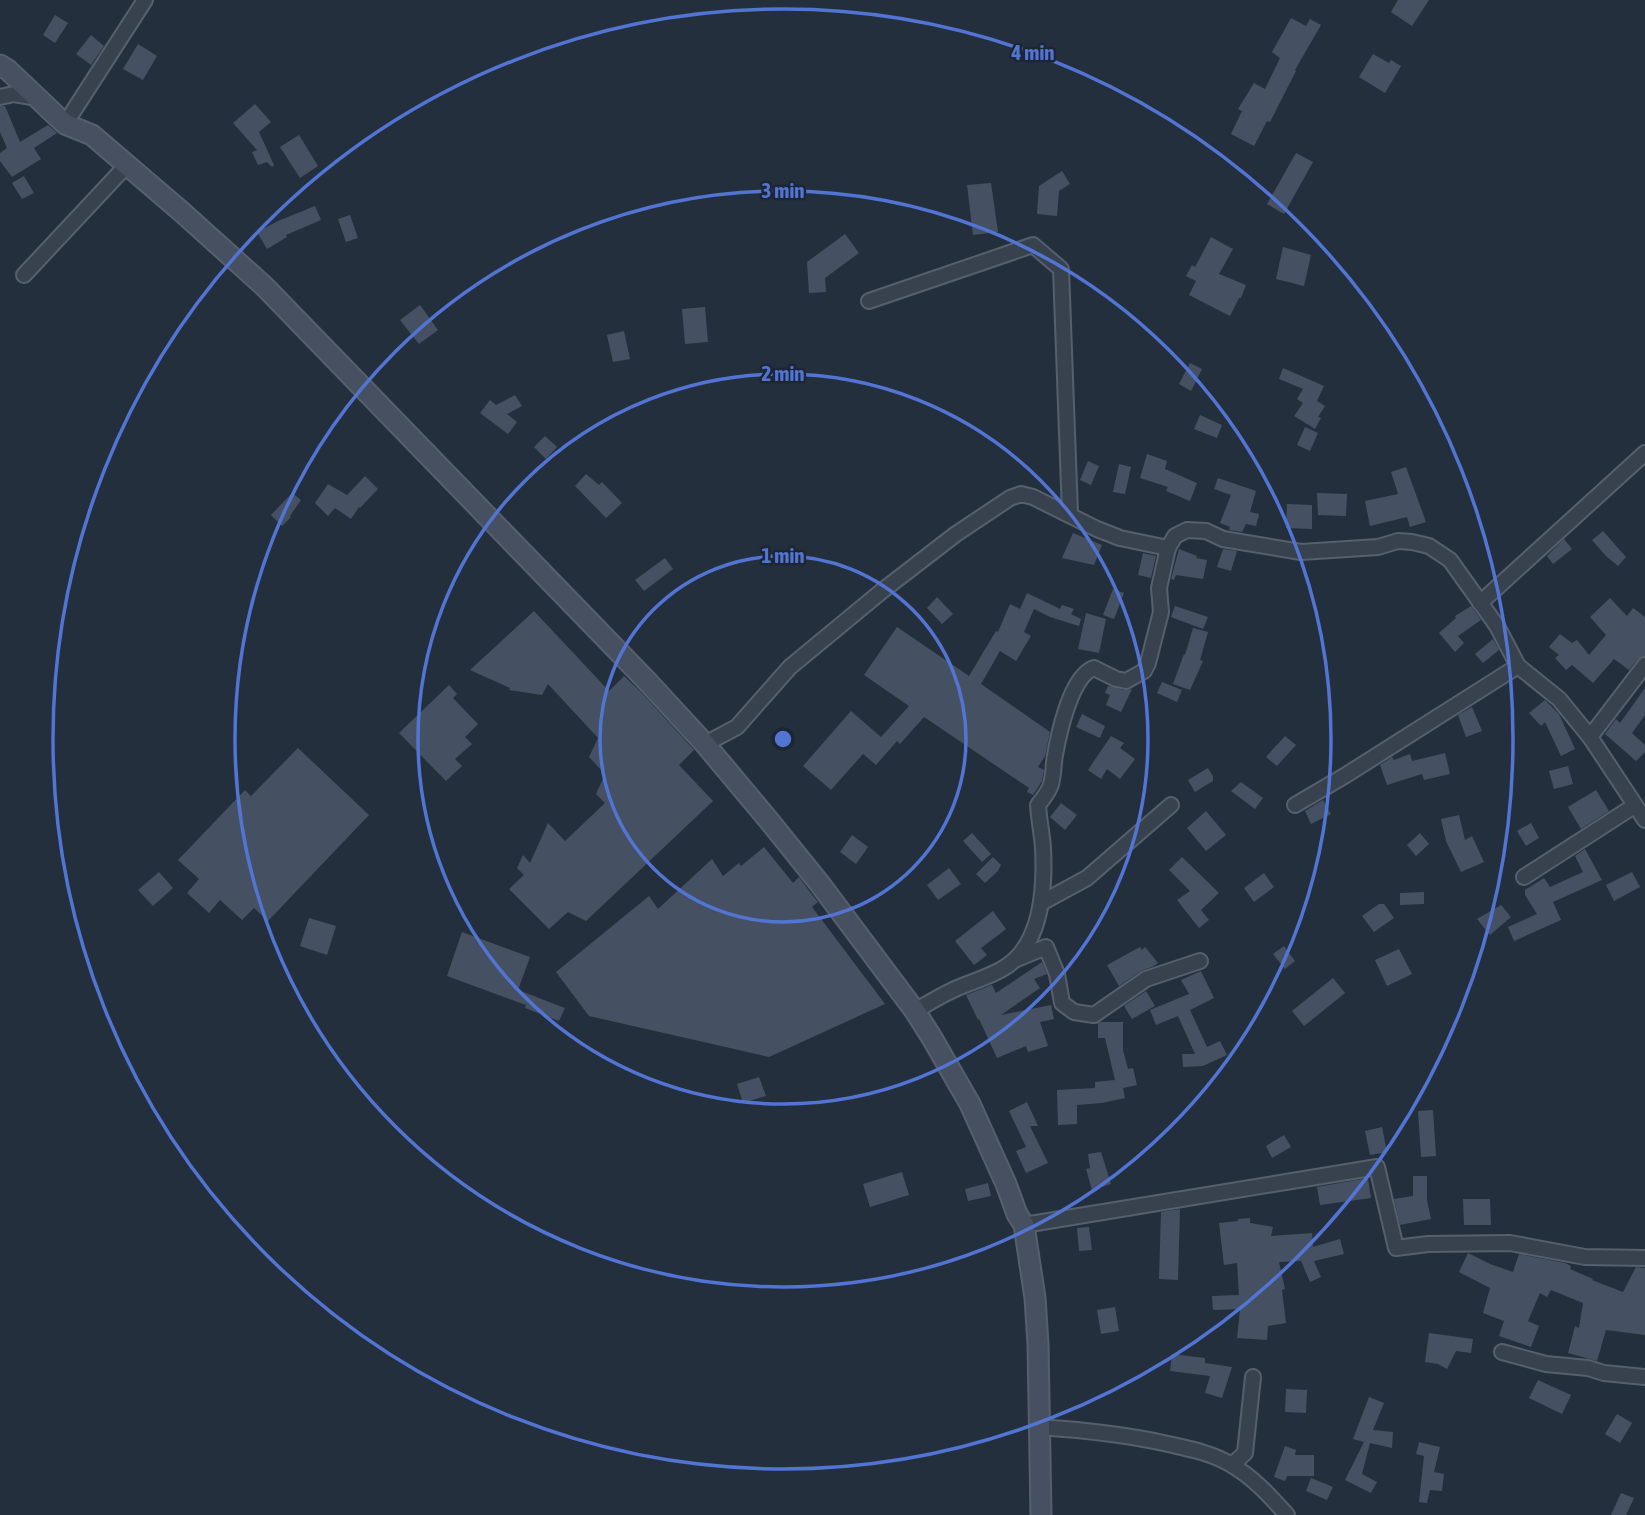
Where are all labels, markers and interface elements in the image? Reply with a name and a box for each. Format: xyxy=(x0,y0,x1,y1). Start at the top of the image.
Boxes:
text: 4 min xyxy=(1011,40,1054,64)
text: 3 min xyxy=(762,178,804,202)
text: 2 min xyxy=(762,361,804,385)
text: 1 min xyxy=(762,543,804,567)
centre of rings xyxy=(771,727,795,751)

